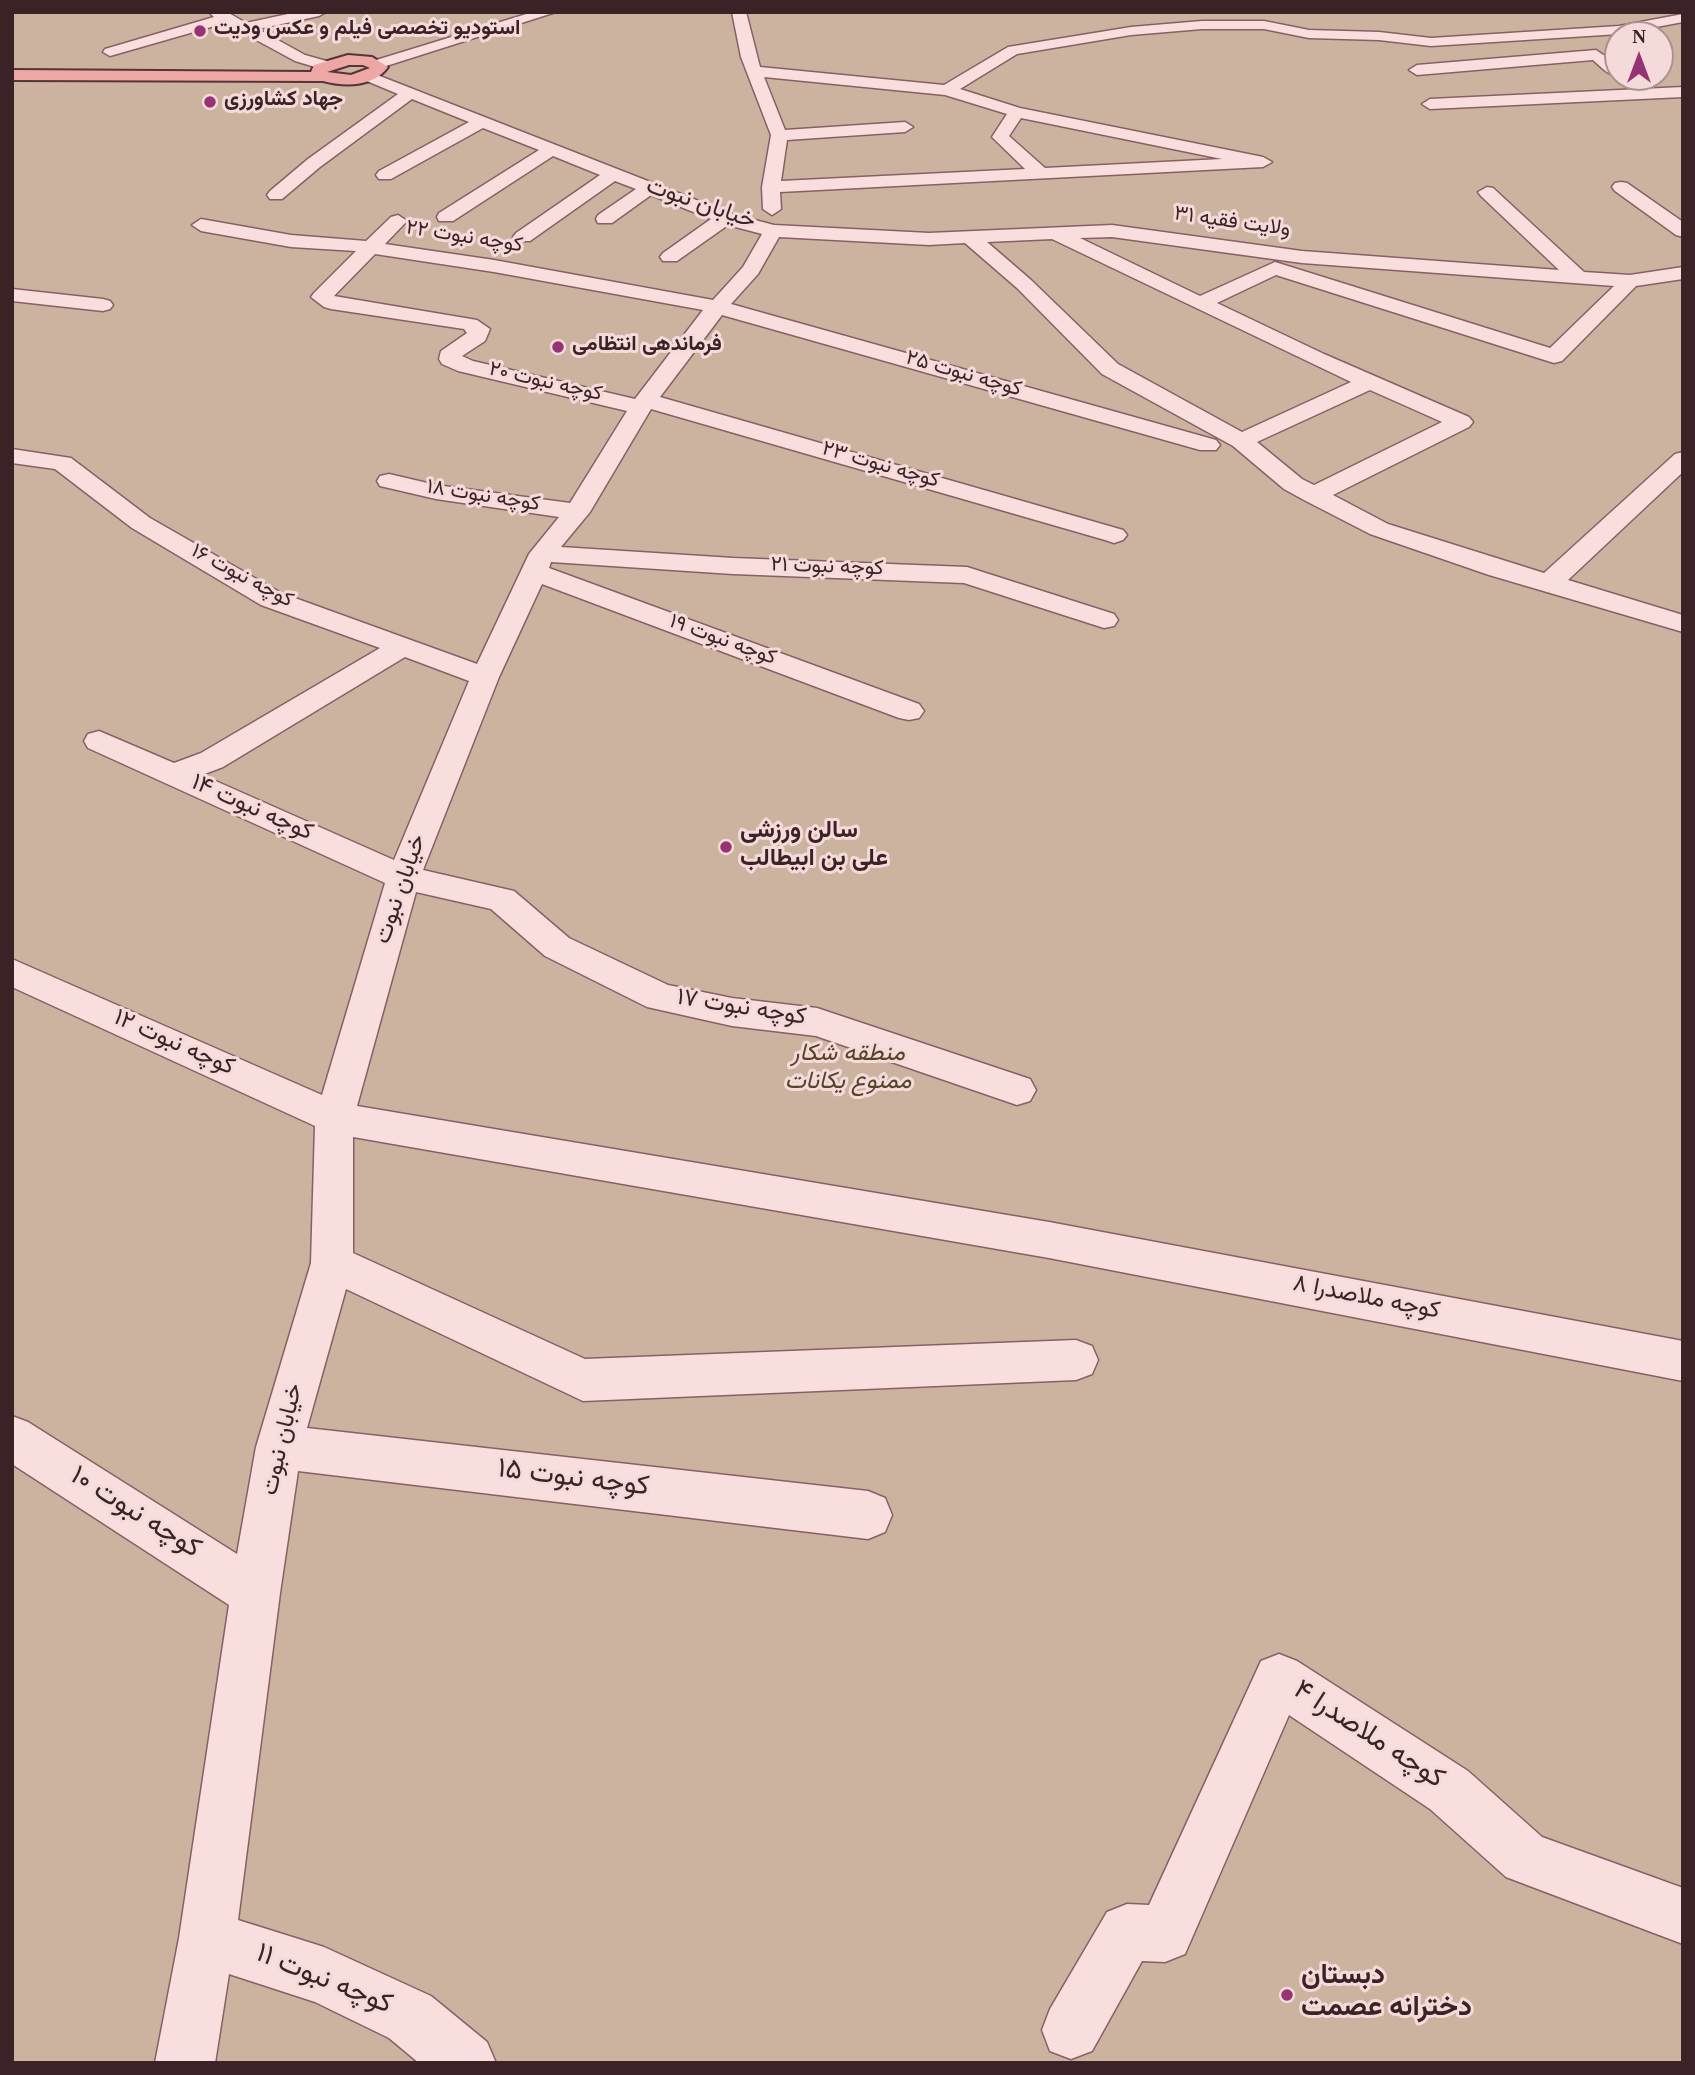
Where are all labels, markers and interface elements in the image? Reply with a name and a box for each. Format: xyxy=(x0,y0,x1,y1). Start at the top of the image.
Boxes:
place label: استودیو تخصصی فیلم و عکس ودیت xyxy=(214,18,521,44)
north arrow xyxy=(1604,21,1674,91)
marker: استودیو تخصصی فیلم و عکس ودیت xyxy=(192,23,208,39)
text: N xyxy=(1632,26,1646,47)
place label: جهاد کشاورزی xyxy=(224,89,343,115)
marker: جهاد کشاورزی xyxy=(202,94,218,110)
street label: خیابان نبوت xyxy=(641,174,759,238)
street label: ولایت فقیه ۳۱ xyxy=(1172,203,1292,245)
street label: کوچه نبوت ۲۲ xyxy=(404,217,524,261)
place label: فرماندهی انتظامی xyxy=(572,334,722,360)
marker: فرماندهی انتظامی xyxy=(550,339,566,355)
street label: کوچه نبوت ۲۵ xyxy=(902,347,1024,405)
street label: کوچه نبوت ۲۰ xyxy=(486,359,604,409)
street label: کوچه نبوت ۲۳ xyxy=(819,438,941,496)
street label: کوچه نبوت ۱۸ xyxy=(425,477,541,519)
street label: کوچه نبوت ۱۶ xyxy=(186,541,296,615)
street label: کوچه نبوت ۲۱ xyxy=(770,554,884,584)
street label: کوچه نبوت ۱۹ xyxy=(665,611,779,673)
street label: کوچه نبوت ۱۴ xyxy=(186,770,316,850)
place label: سالن ورزشی علی بن ابیطالب xyxy=(740,819,888,875)
street label: خیابان نبوت xyxy=(371,831,435,949)
marker: سالن ورزشی علی بن ابیطالب xyxy=(718,839,734,855)
street label: کوچه نبوت ۱۷ xyxy=(674,986,808,1034)
street label: کوچه نبوت ۱۲ xyxy=(108,1006,238,1084)
park label: منطقه شکار ممنوع یکانات xyxy=(785,1042,911,1098)
street label: کوچه ملاصدرا ۸ xyxy=(1290,1272,1442,1328)
street label: خیابان نبوت xyxy=(258,1381,312,1499)
street label: کوچه نبوت ۱۵ xyxy=(495,1455,651,1507)
street label: کوچه نبوت ۱۰ xyxy=(62,1462,206,1568)
street label: کوچه ملاصدرا ۴ xyxy=(1285,1676,1449,1798)
street label: کوچه نبوت ۱۱ xyxy=(250,1939,396,2025)
place label: دبستان دخترانه عصمت xyxy=(1301,1962,1472,2028)
marker: دبستان دخترانه عصمت xyxy=(1279,1987,1295,2003)

